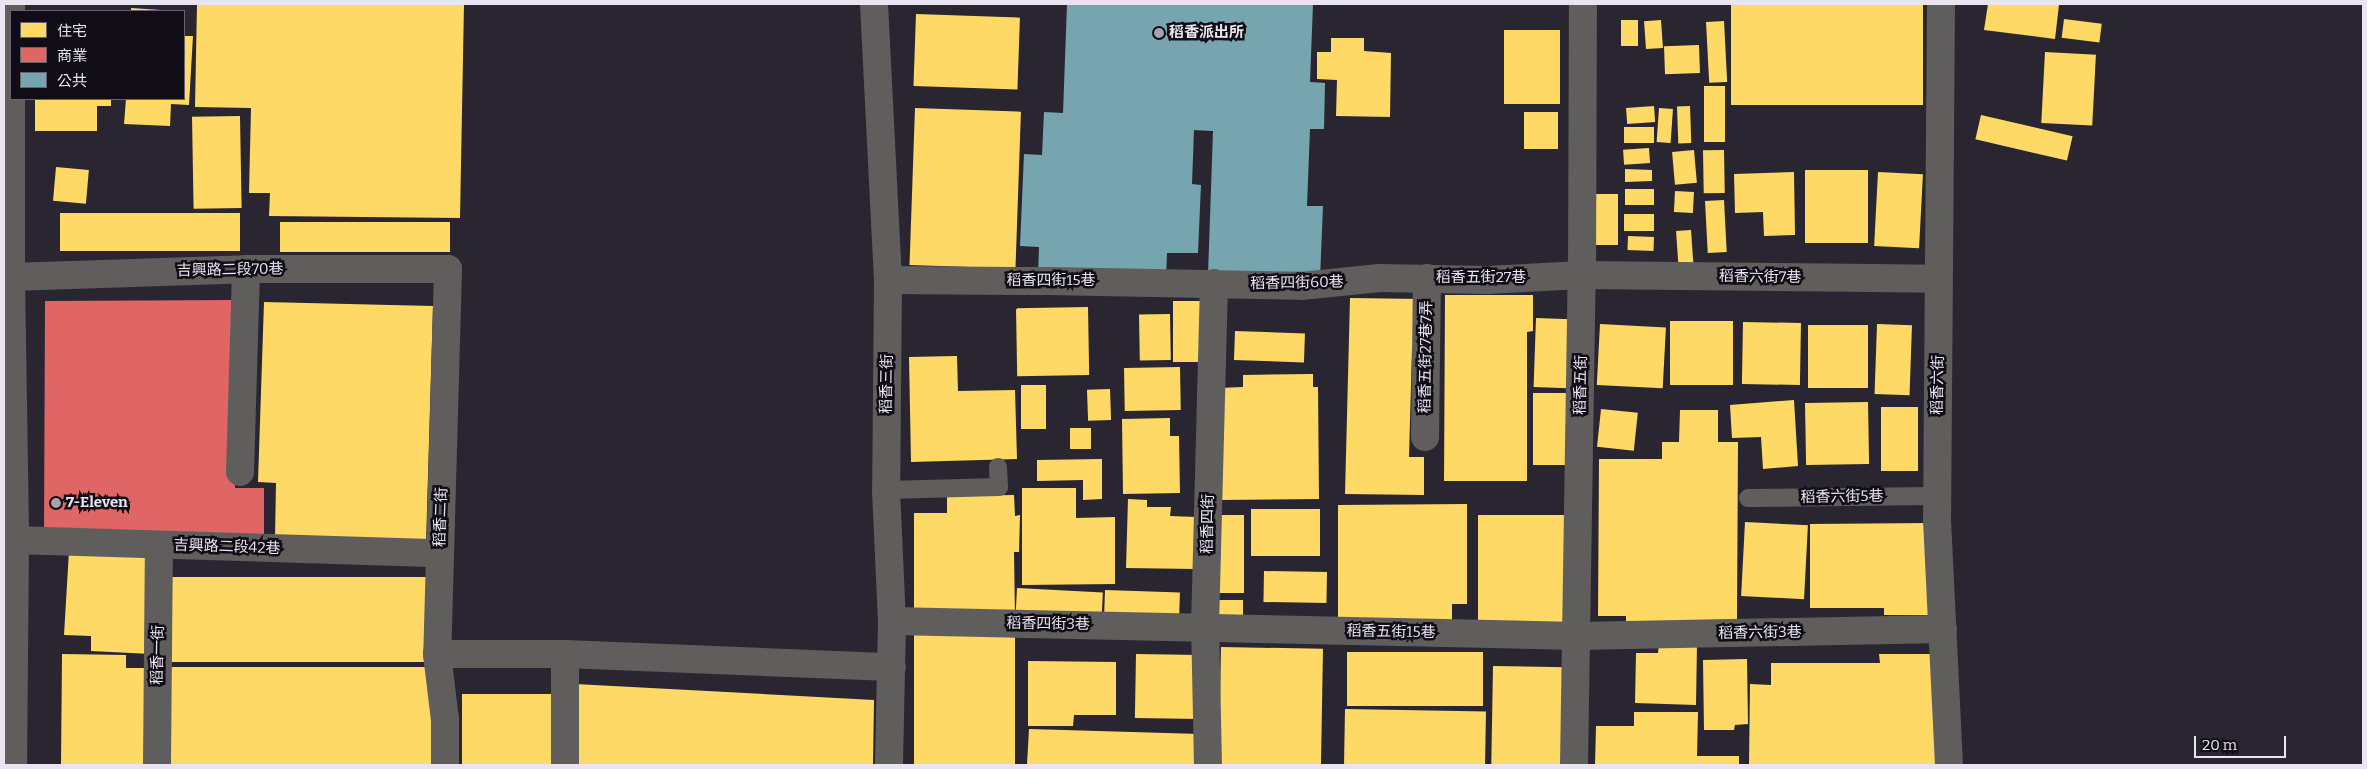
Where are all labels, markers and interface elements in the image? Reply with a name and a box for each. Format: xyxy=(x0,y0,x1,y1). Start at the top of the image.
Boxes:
legend xyxy=(10,10,185,100)
text: 住宅 xyxy=(57,22,87,40)
place label: 稻香派出所 xyxy=(1169,24,1244,42)
marker: 稻香派出所 xyxy=(1153,27,1165,39)
text: 商業 xyxy=(57,47,87,65)
text: 公共 xyxy=(57,72,87,90)
street label: 吉興路二段70巷 xyxy=(176,260,284,280)
street label: 稻香六街7巷 xyxy=(1719,267,1801,287)
street label: 稻香五街27巷 xyxy=(1436,269,1526,287)
street label: 稻香四街15巷 xyxy=(1006,272,1096,290)
street label: 稻香四街60巷 xyxy=(1250,273,1344,293)
street label: 稻香五街27巷7弄 xyxy=(1416,300,1436,414)
street label: 稻香三街 xyxy=(877,354,897,414)
street label: 稻香五街 xyxy=(1571,355,1591,415)
street label: 稻香六街 xyxy=(1928,355,1948,415)
street label: 稻香二街 xyxy=(431,487,451,547)
street label: 稻香六街5巷 xyxy=(1800,487,1884,507)
place label: 7-Eleven xyxy=(66,494,128,512)
street label: 稻香四街 xyxy=(1198,494,1218,554)
marker: 7-Eleven xyxy=(50,497,62,509)
street label: 吉興路二段42巷 xyxy=(173,536,281,558)
street label: 稻香四街3巷 xyxy=(1006,614,1090,634)
street label: 稻香五街15巷 xyxy=(1346,622,1436,642)
street label: 稻香六街3巷 xyxy=(1718,623,1802,643)
street label: 稻香一街 xyxy=(148,625,168,685)
scale bar xyxy=(2197,726,2290,758)
text: 20 m xyxy=(2202,736,2237,754)

